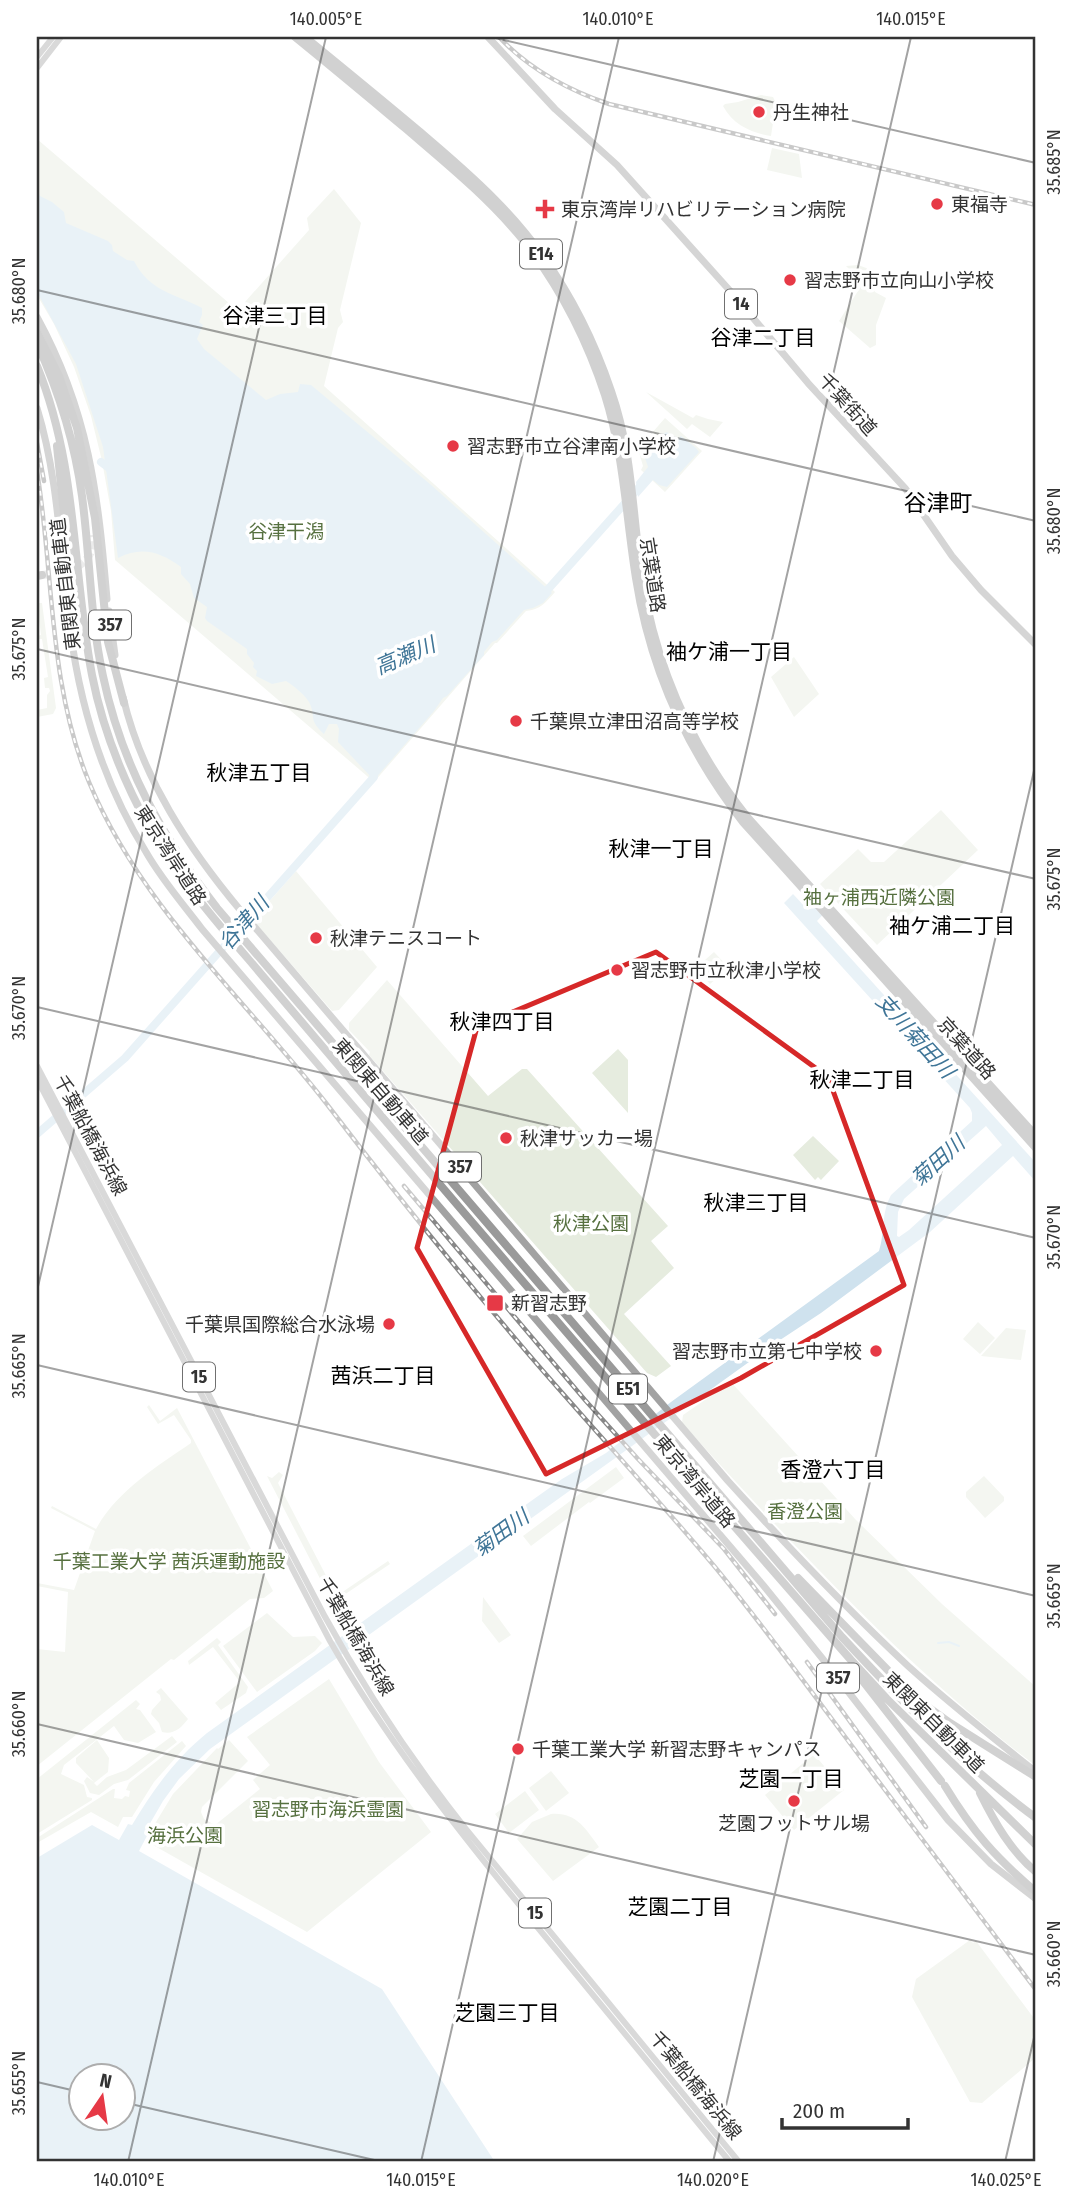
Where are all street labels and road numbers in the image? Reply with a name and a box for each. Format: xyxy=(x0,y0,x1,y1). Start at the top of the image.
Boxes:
road number: E14 xyxy=(520,240,562,268)
road number: 14 xyxy=(725,290,757,318)
street label: 千葉街道 xyxy=(814,368,882,440)
street label: 東関東自動車道 xyxy=(46,517,85,651)
street label: 京葉道路 xyxy=(635,536,670,614)
road number: 357 xyxy=(89,610,131,640)
street label: 東京湾岸道路 xyxy=(130,801,211,909)
street label: 京葉道路 xyxy=(933,1012,1001,1084)
street label: 東関東自動車道 xyxy=(328,1034,433,1149)
street label: 千葉船橋海浜線 xyxy=(49,1071,132,1199)
road number: 357 xyxy=(439,1152,481,1182)
road number: 15 xyxy=(183,1362,215,1392)
road number: E51 xyxy=(609,1374,647,1404)
street label: 東京湾岸道路 xyxy=(649,1430,740,1532)
street label: 千葉船橋海浜線 xyxy=(312,1573,399,1700)
road number: 357 xyxy=(817,1664,859,1693)
street label: 東関東自動車道 xyxy=(878,1667,989,1778)
road number: 15 xyxy=(519,1898,551,1927)
street label: 千葉船橋海浜線 xyxy=(645,2026,746,2144)

